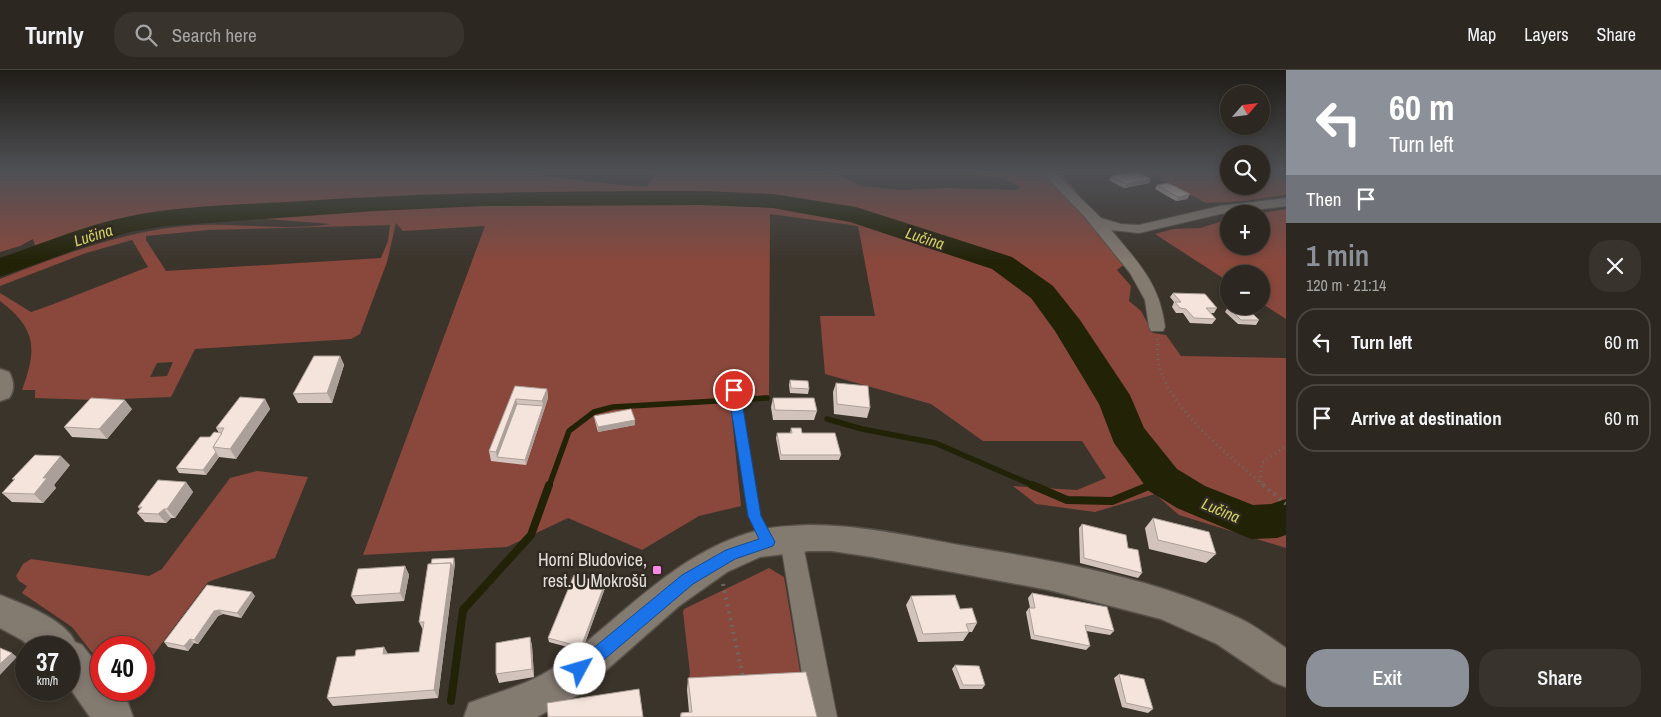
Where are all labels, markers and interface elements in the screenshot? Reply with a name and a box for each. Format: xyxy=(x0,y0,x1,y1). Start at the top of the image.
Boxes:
search box xyxy=(114,12,464,57)
text: Turnly xyxy=(25,19,84,51)
icon: search xyxy=(132,21,160,49)
text: Search here xyxy=(172,22,257,48)
text: Map xyxy=(1468,22,1496,47)
text: Layers xyxy=(1524,22,1569,47)
text: Share xyxy=(1597,22,1636,47)
text: 60 m xyxy=(1389,84,1454,131)
north arrow xyxy=(1220,85,1270,135)
map controls xyxy=(1220,85,1270,315)
icon: left xyxy=(1306,90,1371,155)
text: Turn left xyxy=(1389,129,1454,159)
button: search xyxy=(1220,145,1270,195)
icon: arrive xyxy=(1352,185,1380,213)
text: Then xyxy=(1306,186,1342,212)
button: + xyxy=(1220,205,1270,255)
water label: Lučina xyxy=(71,218,115,252)
water label: Lučina xyxy=(903,221,947,255)
text: 1 min xyxy=(1306,235,1369,275)
button: close xyxy=(1589,240,1641,292)
button: − xyxy=(1220,265,1270,315)
text: 120 m · 21:14 xyxy=(1306,274,1386,296)
icon: left xyxy=(1308,328,1336,356)
text: Turn left xyxy=(1351,329,1412,355)
text: 60 m xyxy=(1604,329,1639,355)
pin xyxy=(713,369,755,411)
icon: arrive xyxy=(720,376,748,404)
icon: arrive xyxy=(1308,404,1336,432)
text: Arrive at destination xyxy=(1351,405,1502,431)
text: 60 m xyxy=(1604,405,1639,431)
water label: Lučina xyxy=(1199,492,1243,528)
place label: Horní Bludovice, rest. U Mokrošů xyxy=(538,547,647,593)
marker: Horní Bludovice, rest. U Mokrošů xyxy=(651,564,663,576)
speed limit sign: 40 xyxy=(90,636,155,701)
position arrow xyxy=(553,642,605,694)
text: 37 xyxy=(36,645,59,679)
button: Exit xyxy=(1306,649,1469,707)
button: Share xyxy=(1479,649,1641,707)
text: km/h xyxy=(37,673,58,689)

